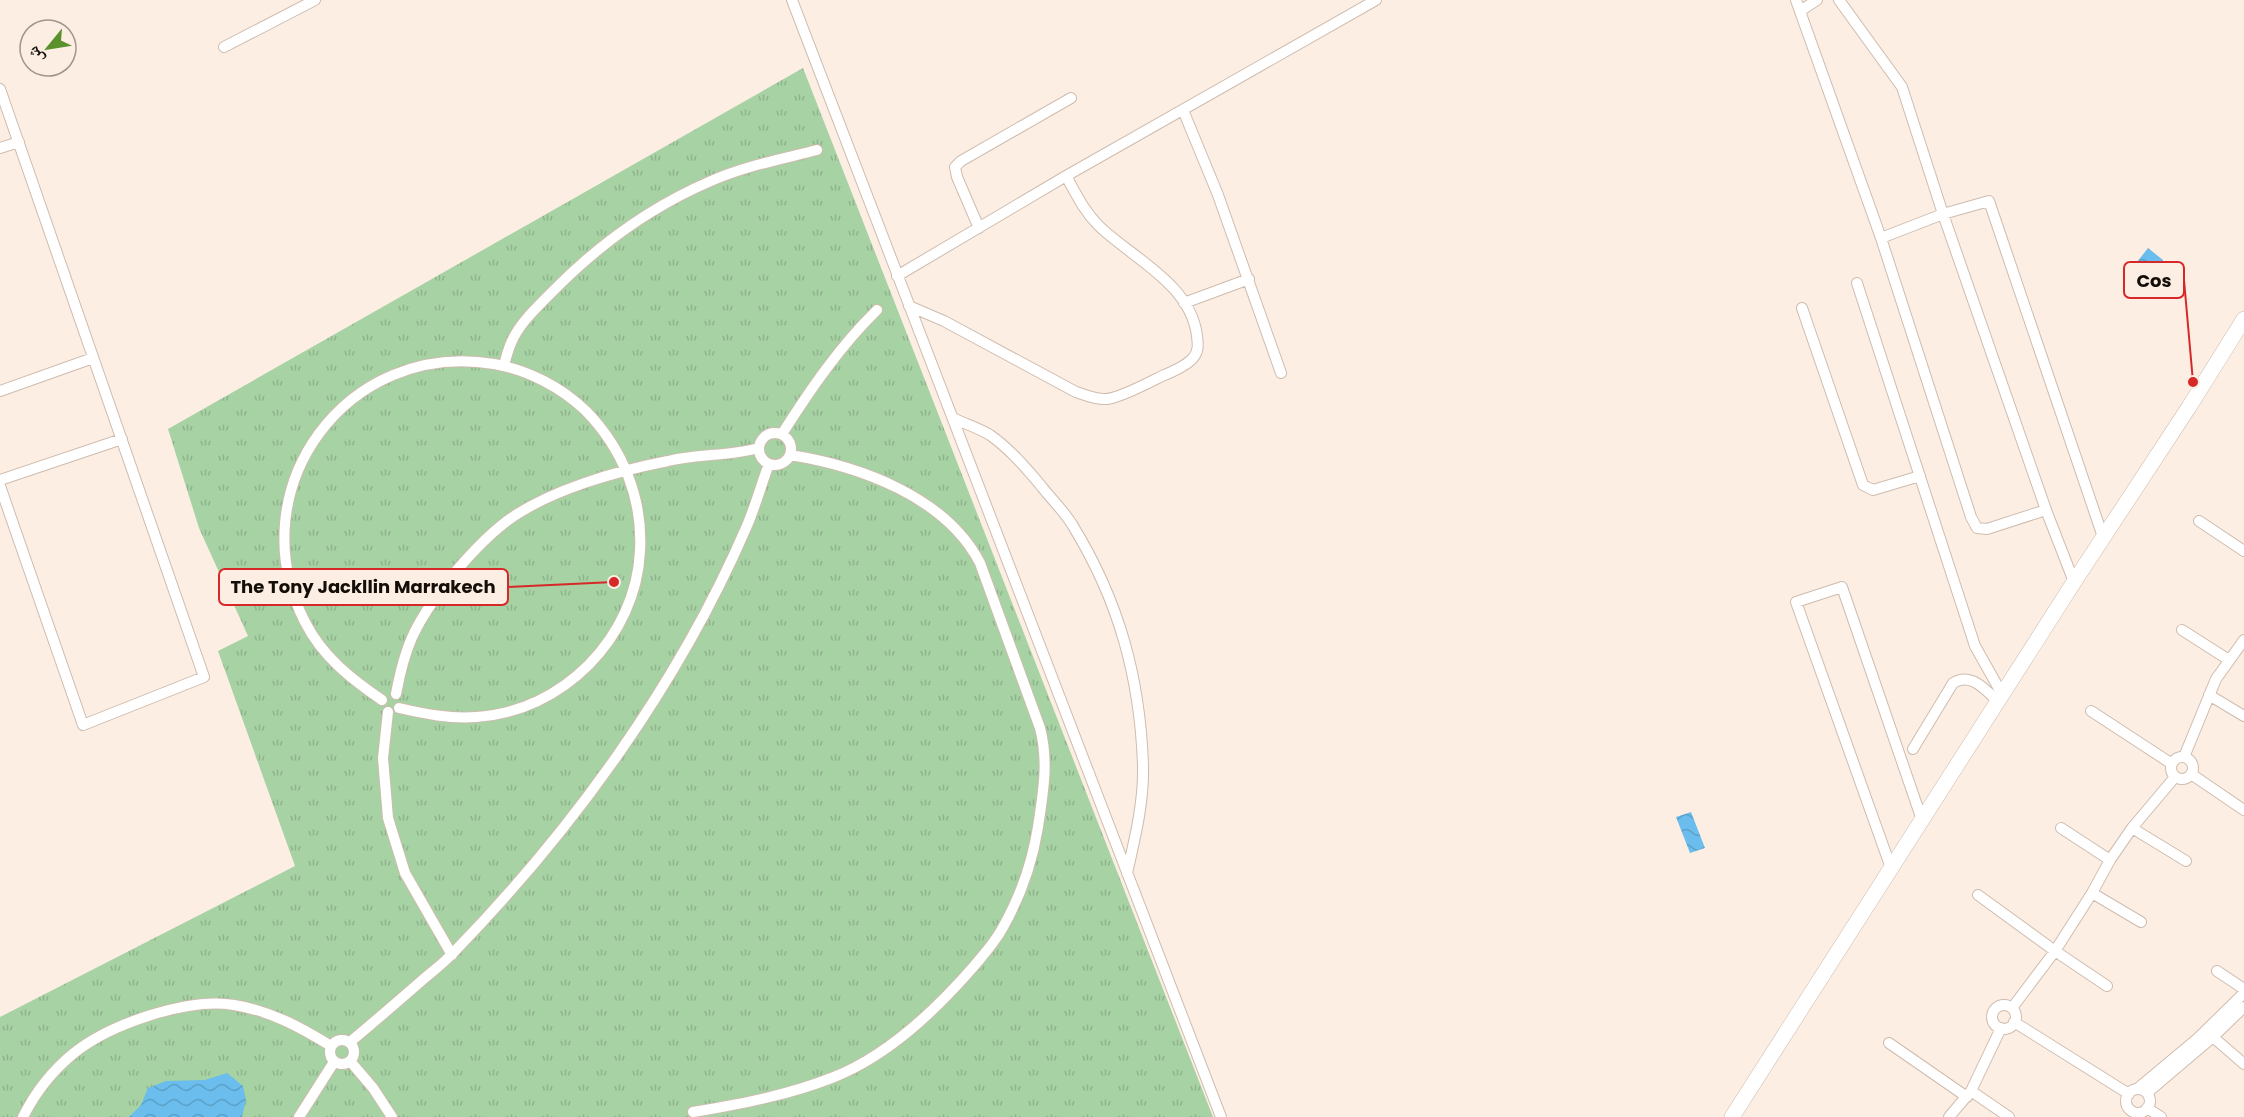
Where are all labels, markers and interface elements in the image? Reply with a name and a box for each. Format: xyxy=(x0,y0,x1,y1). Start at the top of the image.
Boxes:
north arrow xyxy=(18,18,78,78)
text: ش xyxy=(21,42,50,68)
callout: Cos xyxy=(2124,262,2184,298)
text: Cos xyxy=(2136,268,2172,293)
callout: The Tony Jackllin Marrakech xyxy=(219,569,508,605)
text: The Tony Jackllin Marrakech xyxy=(230,574,496,599)

